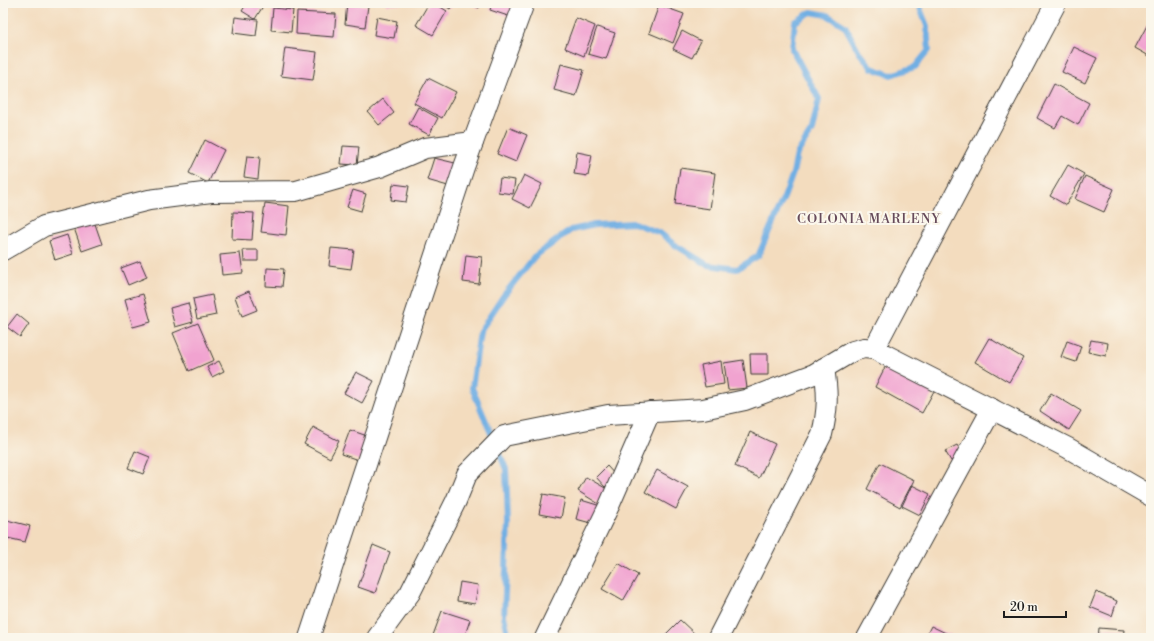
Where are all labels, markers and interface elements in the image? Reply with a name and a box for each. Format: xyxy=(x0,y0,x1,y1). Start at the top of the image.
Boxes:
district label: COLONIA MARLENY xyxy=(797,211,941,227)
scale bar xyxy=(1004,593,1066,619)
text: 20 m xyxy=(1010,600,1038,615)

